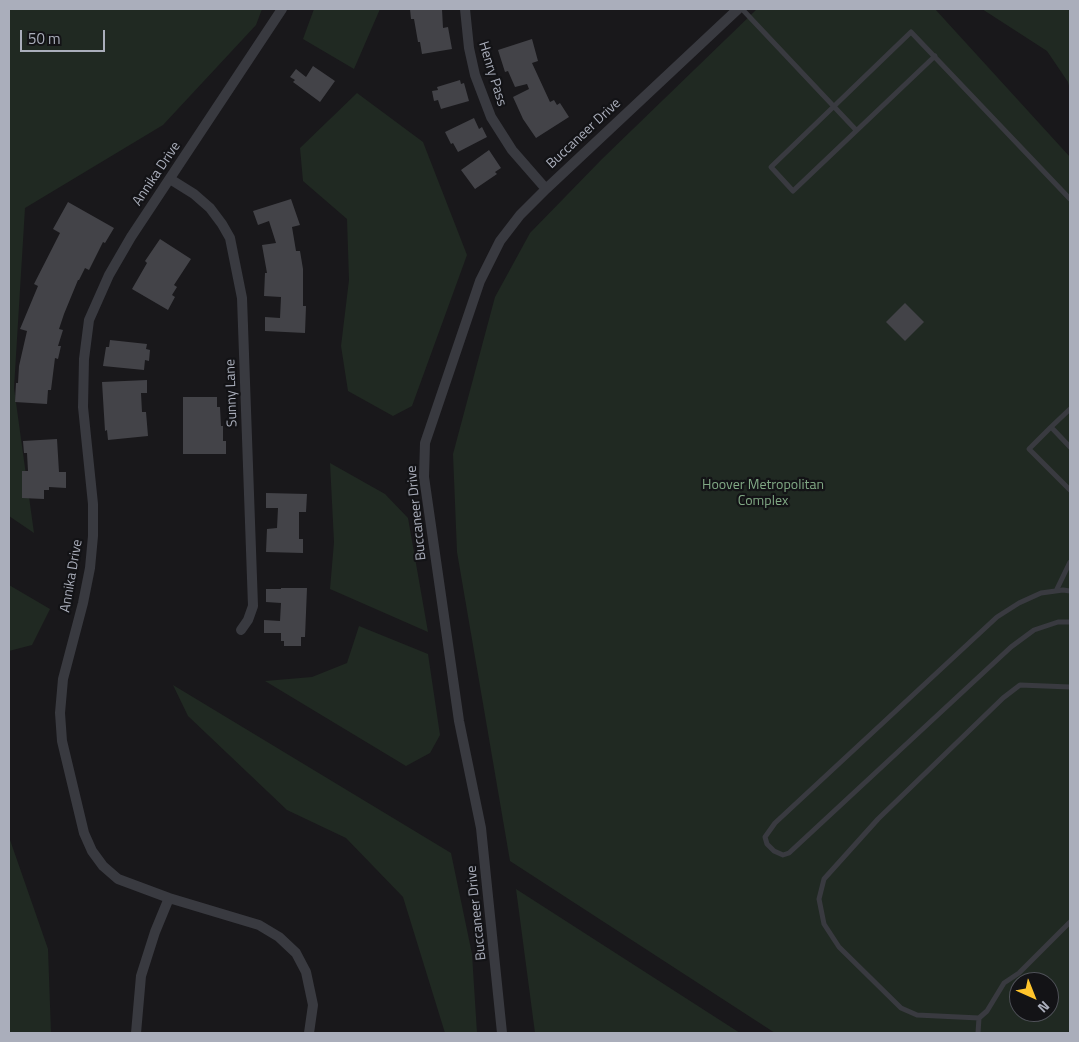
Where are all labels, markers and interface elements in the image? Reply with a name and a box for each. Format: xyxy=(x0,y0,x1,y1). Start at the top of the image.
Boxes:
scale bar xyxy=(22,20,108,52)
text: 50 m xyxy=(28,27,61,50)
street label: Henry Pass xyxy=(474,40,510,108)
street label: Buccaneer Drive xyxy=(543,95,625,173)
street label: Annika Drive xyxy=(129,139,185,209)
street label: Sunny Lane xyxy=(222,359,242,427)
street label: Buccaneer Drive xyxy=(404,465,430,561)
park label: Hoover Metropolitan Complex xyxy=(702,478,824,511)
street label: Annika Drive xyxy=(57,538,87,614)
street label: Buccaneer Drive xyxy=(464,865,490,961)
north arrow xyxy=(1009,972,1059,1022)
text: N xyxy=(1033,997,1055,1018)

